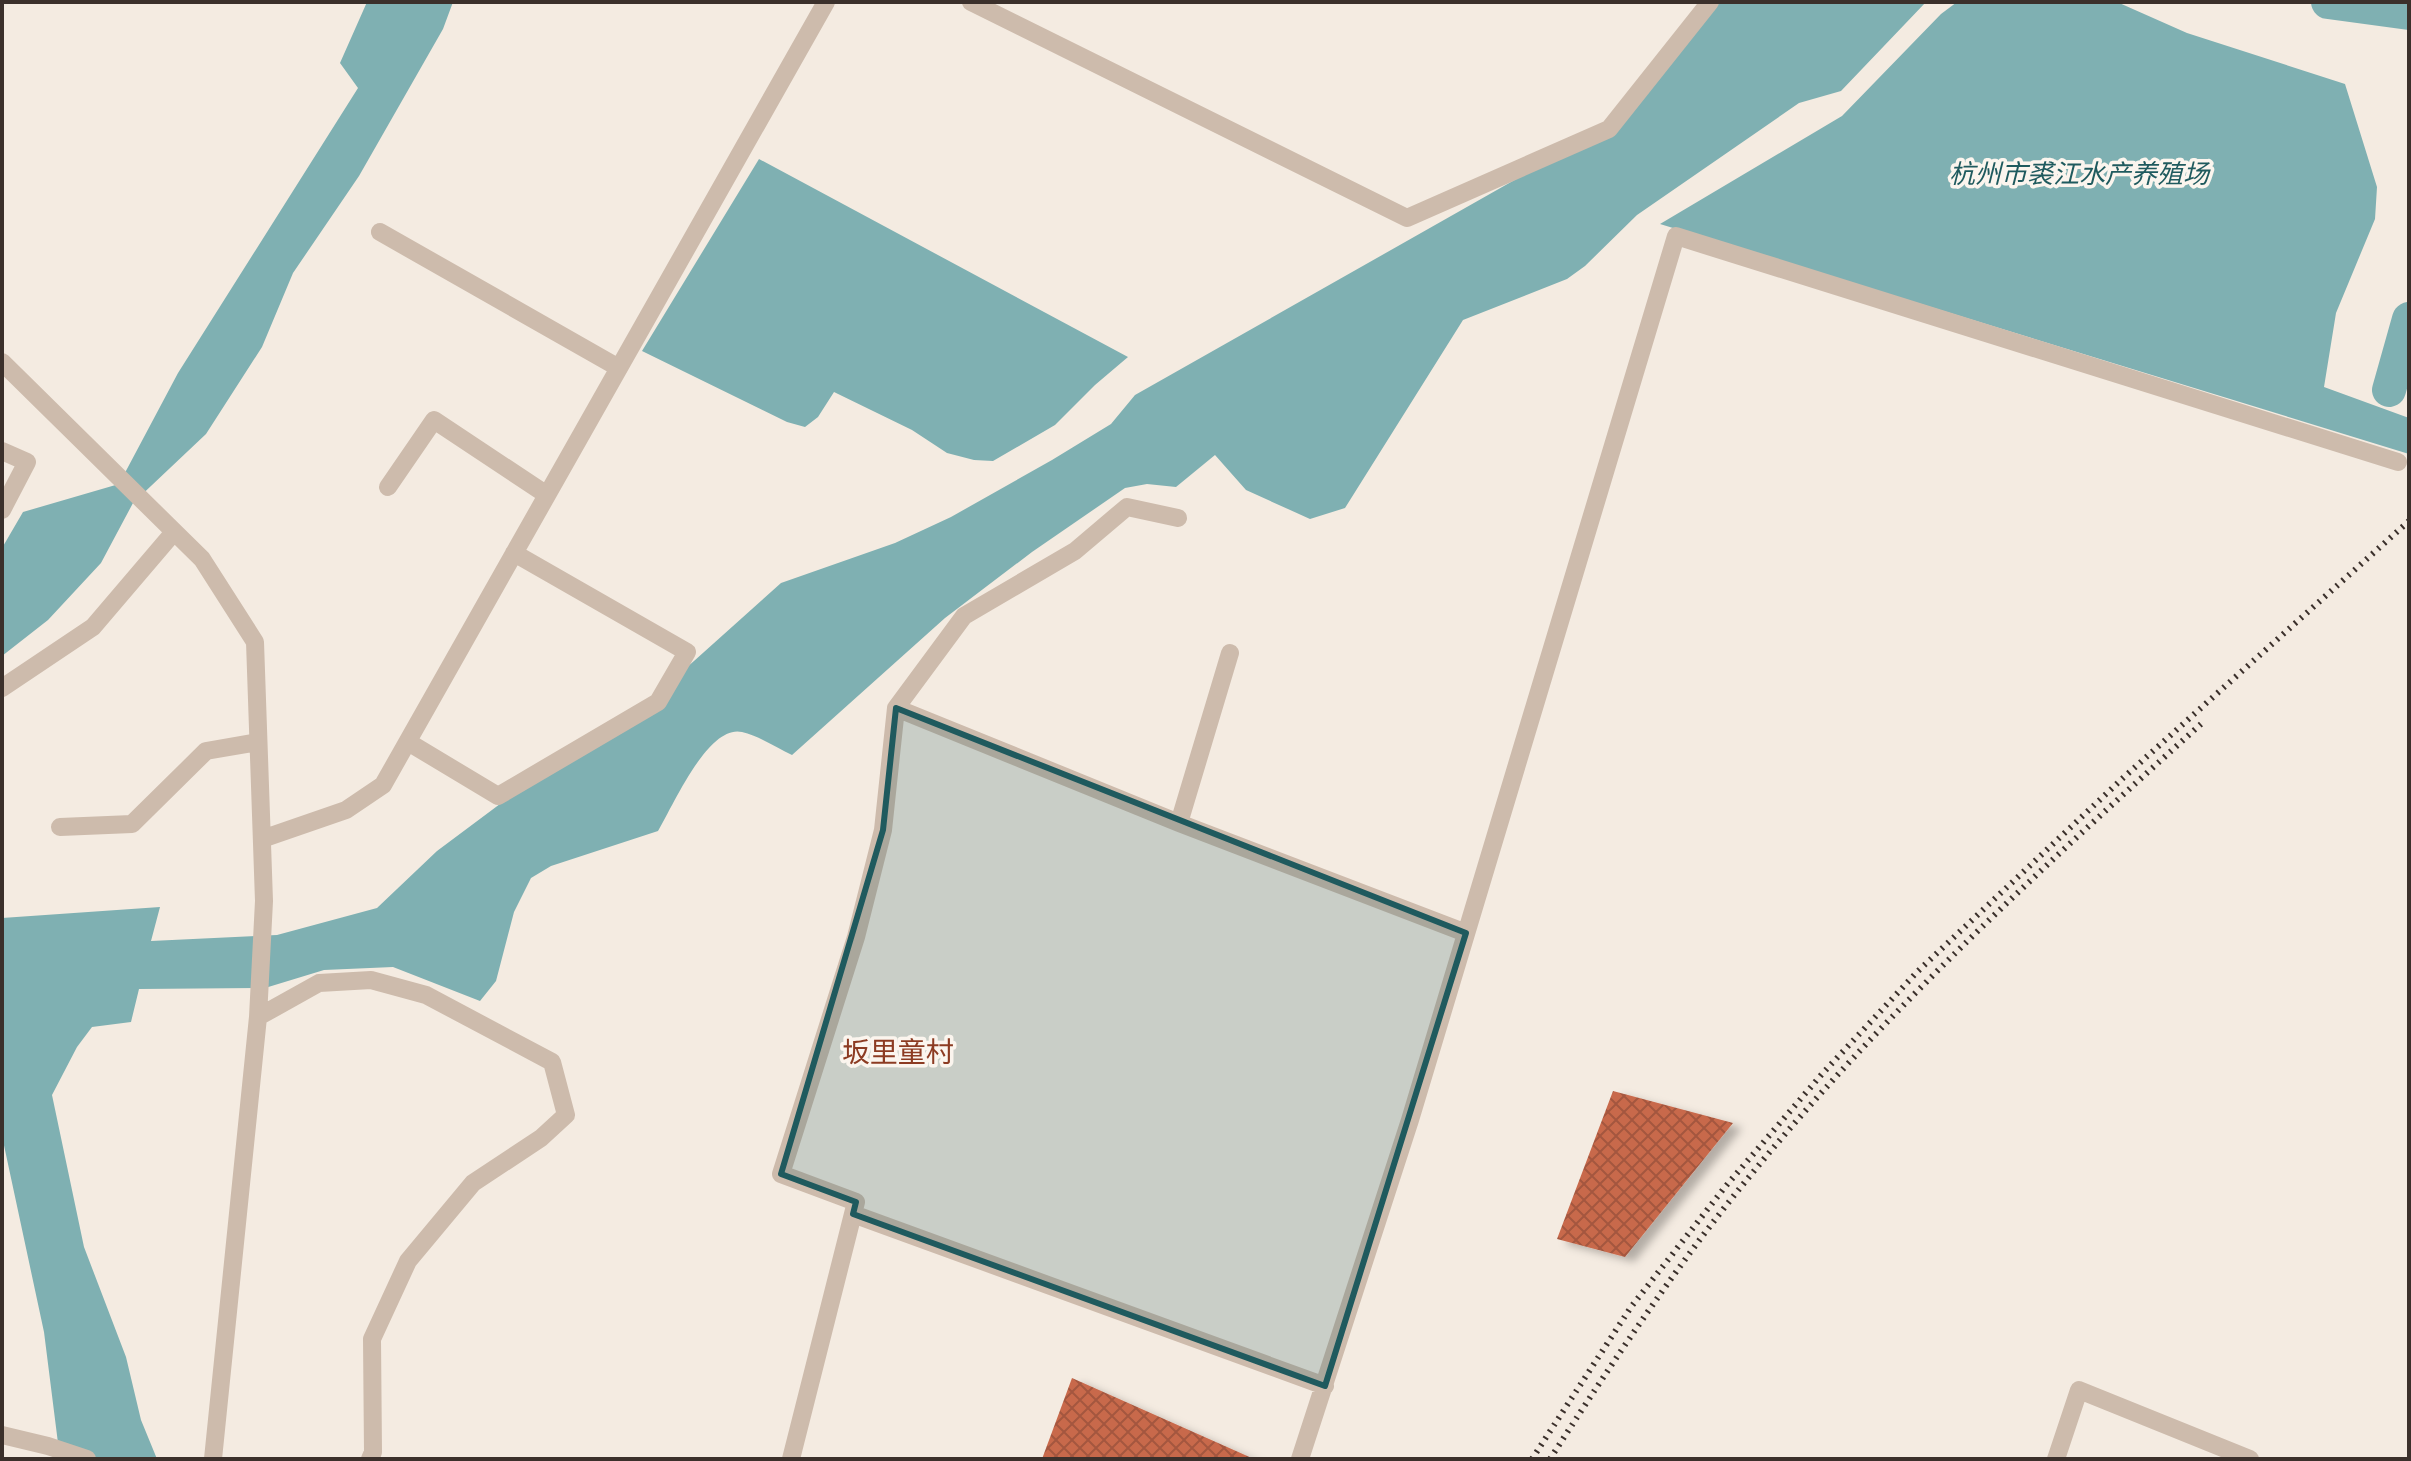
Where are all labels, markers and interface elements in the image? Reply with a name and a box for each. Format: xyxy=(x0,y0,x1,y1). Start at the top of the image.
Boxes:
water label: 杭州市裘江水产养殖场 xyxy=(1949,157,2211,189)
district label: 坂里童村 xyxy=(842,1034,954,1068)

